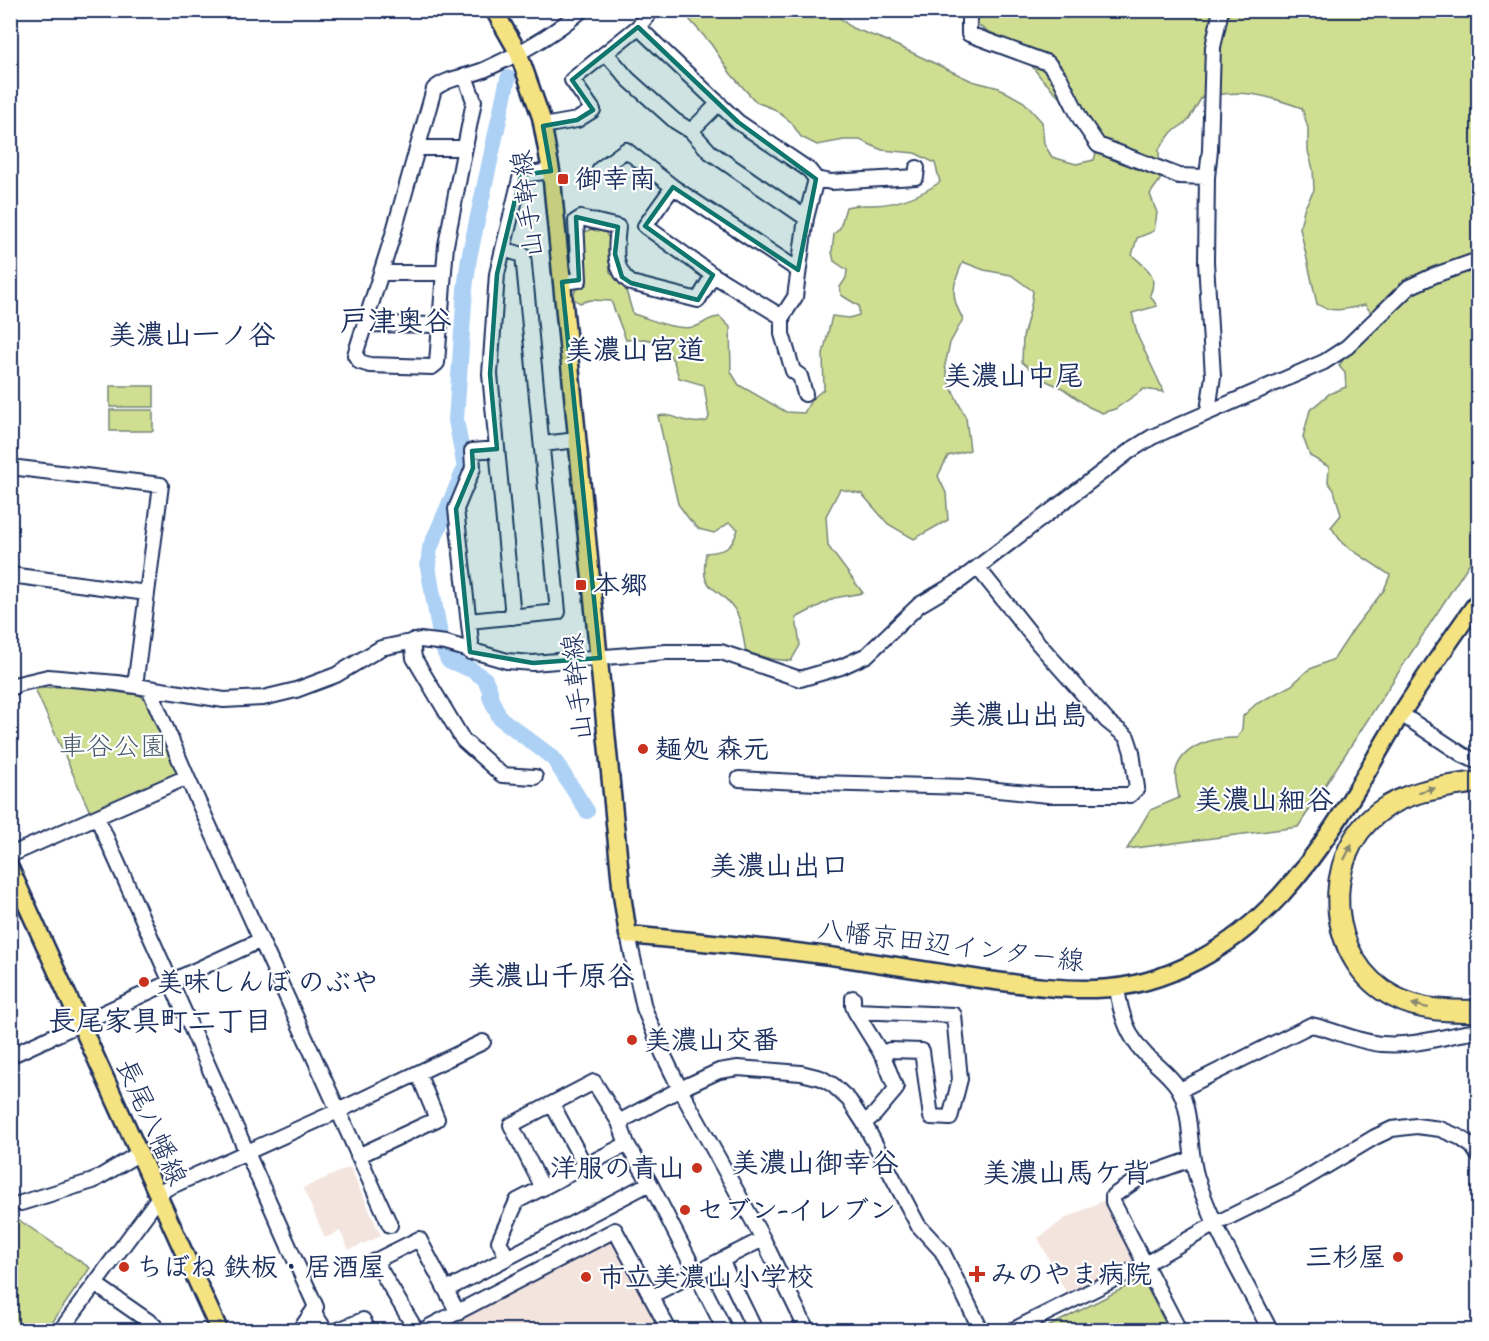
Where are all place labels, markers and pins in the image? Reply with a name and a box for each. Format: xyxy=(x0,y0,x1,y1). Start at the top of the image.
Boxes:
place label: 御幸南 xyxy=(575,162,656,201)
marker: 御幸南 xyxy=(556,172,570,186)
place label: 本郷 xyxy=(593,568,647,607)
marker: 本郷 xyxy=(574,578,588,592)
place label: 麺処 森元 xyxy=(655,732,770,771)
marker: 麺処 森元 xyxy=(636,742,650,756)
place label: 美味しんぼ のぶや xyxy=(156,965,378,1004)
marker: 美味しんぼ のぶや xyxy=(137,975,151,989)
place label: 美濃山交番 xyxy=(644,1023,779,1062)
marker: 美濃山交番 xyxy=(625,1033,639,1047)
place label: 洋服の青山 xyxy=(550,1151,685,1190)
marker: 洋服の青山 xyxy=(690,1161,704,1175)
place label: セブン-イレブン xyxy=(697,1193,896,1232)
marker: セブン-イレブン xyxy=(678,1203,692,1217)
place label: 三杉屋 xyxy=(1305,1240,1386,1279)
place label: ちぼね 鉄板・居酒屋 xyxy=(136,1250,386,1289)
marker: 三杉屋 xyxy=(1391,1250,1405,1264)
place label: みのやま病院 xyxy=(990,1257,1152,1296)
marker: ちぼね 鉄板・居酒屋 xyxy=(117,1260,131,1274)
place label: 市立美濃山小学校 xyxy=(598,1260,814,1299)
marker: みのやま病院 xyxy=(968,1265,986,1283)
marker: 市立美濃山小学校 xyxy=(579,1270,593,1284)

